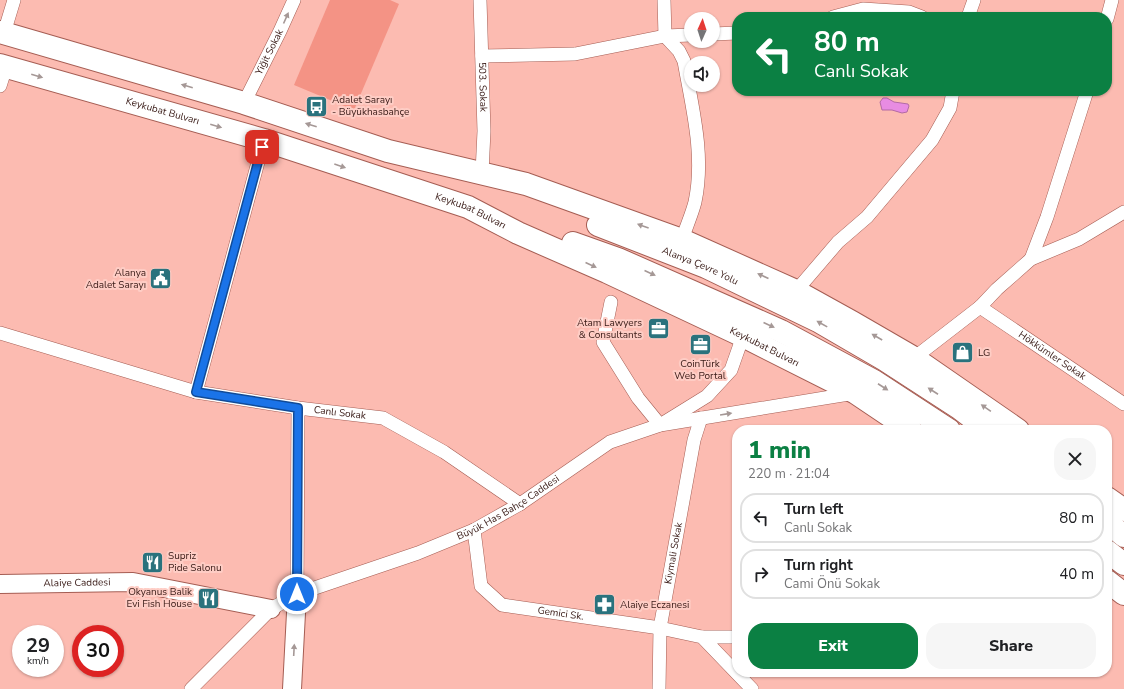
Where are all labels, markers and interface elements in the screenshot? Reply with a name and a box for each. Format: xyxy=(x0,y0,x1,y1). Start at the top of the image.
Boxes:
one-way arrow xyxy=(283,12,289,23)
north arrow xyxy=(684,12,720,48)
map controls xyxy=(684,12,720,92)
text: 80 m xyxy=(814,23,880,61)
street label: Yiğit Sokak xyxy=(252,26,287,78)
icon: left xyxy=(748,28,800,80)
button: sound xyxy=(684,56,720,92)
text: Canlı Sokak xyxy=(814,59,908,83)
street label: 503. Sokak xyxy=(475,62,490,113)
one-way arrow xyxy=(32,73,44,79)
one-way arrow xyxy=(181,83,193,89)
bus stop icon: Adalet Sarayı - Büyükhasbahçe xyxy=(304,93,330,119)
place label: Adalet Sarayı - Büyükhasbahçe xyxy=(332,93,409,119)
street label: Keykubat Bulvarı xyxy=(124,94,201,128)
one-way arrow xyxy=(305,122,317,128)
one-way arrow xyxy=(211,123,223,129)
pin xyxy=(245,130,279,164)
icon: arrive xyxy=(251,136,273,158)
one-way arrow xyxy=(335,163,347,169)
street label: Keykubat Bulvarı xyxy=(433,190,508,232)
one-way arrow xyxy=(637,222,649,228)
street label: Alanya Çevre Yolu xyxy=(660,244,741,289)
one-way arrow xyxy=(585,262,596,268)
place label: Alanya Adalet Sarayı xyxy=(86,266,146,292)
public building icon: Alanya Adalet Sarayı xyxy=(148,266,174,292)
one-way arrow xyxy=(644,270,655,276)
one-way arrow xyxy=(757,273,768,279)
place label: Atam Lawyers & Consultants xyxy=(577,316,642,342)
office icon: Atam Lawyers & Consultants xyxy=(645,316,671,342)
one-way arrow xyxy=(816,320,828,327)
one-way arrow xyxy=(763,322,774,328)
street label: Keykubat Bulvarı xyxy=(727,324,801,370)
street label: Hökkümler Sokak xyxy=(1016,328,1090,384)
office icon: CoinTürk Web Portal xyxy=(687,331,713,357)
one-way arrow xyxy=(871,334,883,341)
shop icon: LG xyxy=(950,340,976,366)
place label: LG xyxy=(978,346,990,360)
place label: CoinTürk Web Portal xyxy=(674,357,726,383)
one-way arrow xyxy=(878,383,888,391)
one-way arrow xyxy=(927,388,939,395)
street label: Canlı Sokak xyxy=(313,403,368,423)
one-way arrow xyxy=(981,404,992,412)
one-way arrow xyxy=(720,411,732,417)
text: 1 min xyxy=(748,434,811,466)
button: close xyxy=(1054,438,1096,480)
text: 220 m · 21:04 xyxy=(748,465,830,483)
street label: Büyük Has Bahçe Caddesi xyxy=(455,472,562,543)
text: Turn left xyxy=(784,499,843,519)
icon: left xyxy=(750,507,772,529)
text: 80 m xyxy=(1059,508,1094,528)
text: Canlı Sokak xyxy=(784,519,852,537)
street label: Kiymali Sokak xyxy=(661,520,686,585)
restaurant icon: Supriz Pide Salonu xyxy=(139,549,165,575)
place label: Supriz Pide Salonu xyxy=(168,549,222,575)
text: Turn right xyxy=(784,555,853,575)
icon: right xyxy=(750,563,772,585)
text: 40 m xyxy=(1059,564,1094,584)
position arrow xyxy=(276,573,318,615)
street label: Alaiye Caddesi xyxy=(43,575,111,590)
text: Cami Önü Sokak xyxy=(784,575,880,593)
place label: Okyanus Balik Evi Fish House xyxy=(126,585,193,611)
restaurant icon: Okyanus Balik Evi Fish House xyxy=(195,585,221,611)
pharmacy icon: Alaiye Eczanesi xyxy=(591,592,617,618)
place label: Alaiye Eczanesi xyxy=(620,598,689,612)
street label: Gemici Sk. xyxy=(537,603,585,624)
button: Exit xyxy=(748,623,918,669)
button: Share xyxy=(926,623,1096,669)
speed limit sign: 30 xyxy=(72,625,124,677)
text: 29 xyxy=(26,632,50,659)
one-way arrow xyxy=(291,644,298,656)
text: km/h xyxy=(27,654,49,668)

